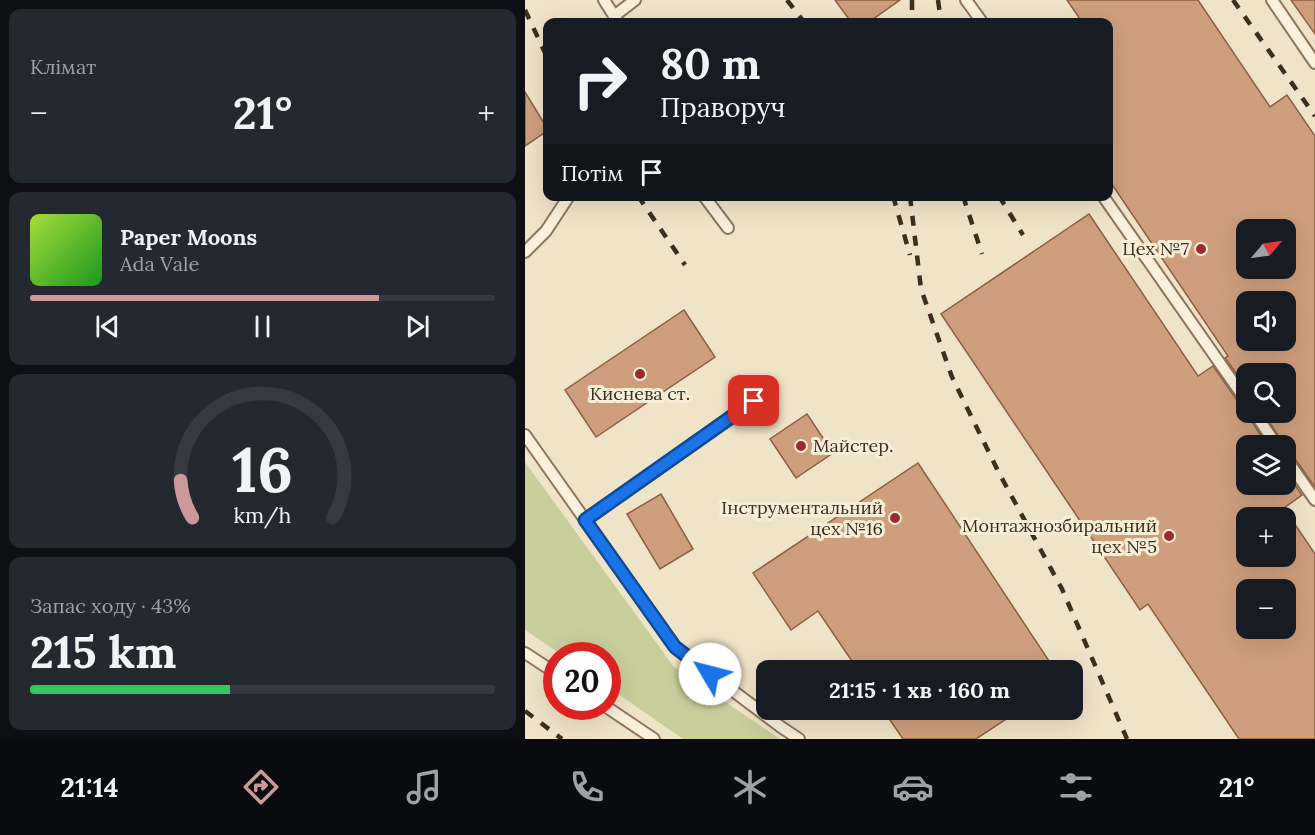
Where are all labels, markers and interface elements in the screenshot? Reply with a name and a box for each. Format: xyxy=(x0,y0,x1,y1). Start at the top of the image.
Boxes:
text: 80 m xyxy=(660,37,760,91)
icon: right xyxy=(561,42,639,120)
text: Клімат xyxy=(30,54,96,79)
text: 21° xyxy=(233,84,292,141)
text: Праворуч xyxy=(660,90,786,124)
text: − xyxy=(30,92,48,134)
text: + xyxy=(477,92,495,134)
icon: arrive xyxy=(635,156,668,189)
text: Потім xyxy=(561,159,623,187)
north arrow xyxy=(1236,219,1296,279)
map controls xyxy=(1236,219,1296,639)
text: Paper Moons xyxy=(120,223,257,251)
place label: Цех №7 xyxy=(1122,237,1189,260)
marker: Цех №7 xyxy=(1194,242,1208,256)
text: Ada Vale xyxy=(120,251,199,276)
button: sound xyxy=(1236,291,1296,351)
icon: previous xyxy=(91,310,124,343)
icon: pause xyxy=(246,310,279,343)
icon: next xyxy=(401,310,434,343)
button: search xyxy=(1236,363,1296,423)
marker: Киснева ст. xyxy=(633,367,647,381)
pin xyxy=(728,375,779,426)
place label: Киснева ст. xyxy=(590,382,690,405)
icon: arrive xyxy=(737,384,770,417)
text: 16 xyxy=(232,429,293,509)
place label: Майстер. xyxy=(813,434,894,457)
button: layers xyxy=(1236,435,1296,495)
marker: Майстер. xyxy=(794,439,808,453)
place label: Інструментальний цех №16 xyxy=(721,496,883,540)
text: km/h xyxy=(234,501,292,529)
button: + xyxy=(1236,507,1296,567)
marker: Інструментальний цех №16 xyxy=(888,511,902,525)
place label: Монтажнозбиральний цех №5 xyxy=(962,514,1157,558)
marker: Монтажнозбиральний цех №5 xyxy=(1162,529,1176,543)
button: − xyxy=(1236,579,1296,639)
text: Запас ходу · 43% xyxy=(30,593,191,618)
text: 215 km xyxy=(30,623,177,680)
speed limit sign: 20 xyxy=(543,642,621,720)
position arrow xyxy=(678,642,742,706)
text: 21:15 · 1 хв · 160 m xyxy=(829,676,1010,704)
icon: directions xyxy=(240,766,282,808)
icon: music xyxy=(403,766,445,808)
icon: phone xyxy=(566,766,608,808)
icon: climate xyxy=(729,766,771,808)
icon: car xyxy=(892,766,934,808)
icon: filters xyxy=(1055,766,1097,808)
text: 21:14 xyxy=(61,770,118,804)
text: 21° xyxy=(1219,770,1254,804)

